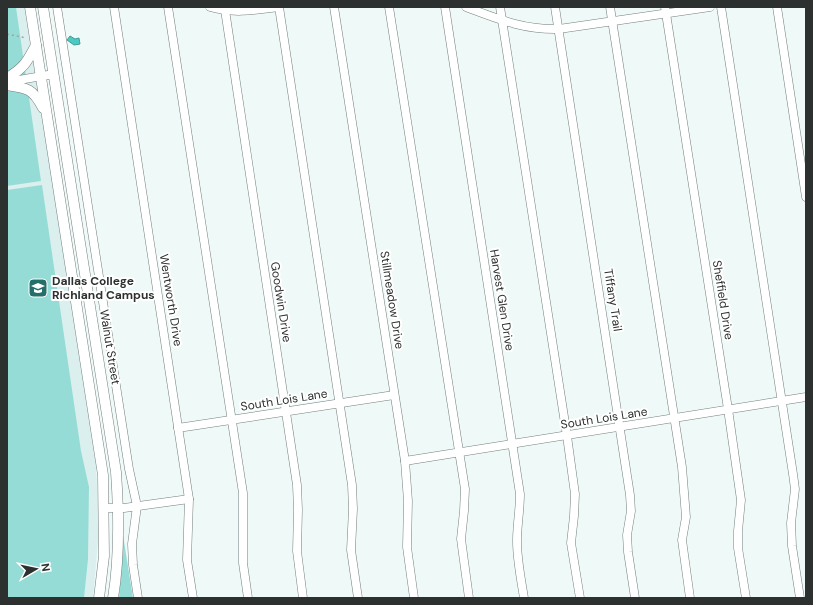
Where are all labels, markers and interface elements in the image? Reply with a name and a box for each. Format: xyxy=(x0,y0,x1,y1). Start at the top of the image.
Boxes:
street label: Harvest Glen Drive xyxy=(486,248,518,352)
street label: Stillmeadow Drive xyxy=(376,250,408,350)
street label: Wentworth Drive xyxy=(156,253,186,347)
street label: Sheffield Drive xyxy=(709,259,737,341)
street label: Goodwin Drive xyxy=(267,261,295,344)
street label: Tiffany Trail xyxy=(600,268,626,332)
place label: Dallas College Richland Campus xyxy=(52,273,155,303)
school or university icon: Dallas College Richland Campus xyxy=(27,277,49,299)
street label: Walnut Street xyxy=(96,308,124,386)
street label: South Lois Lane xyxy=(239,385,329,415)
street label: South Lois Lane xyxy=(559,403,649,433)
north arrow xyxy=(16,549,56,589)
text: N xyxy=(38,562,53,572)

